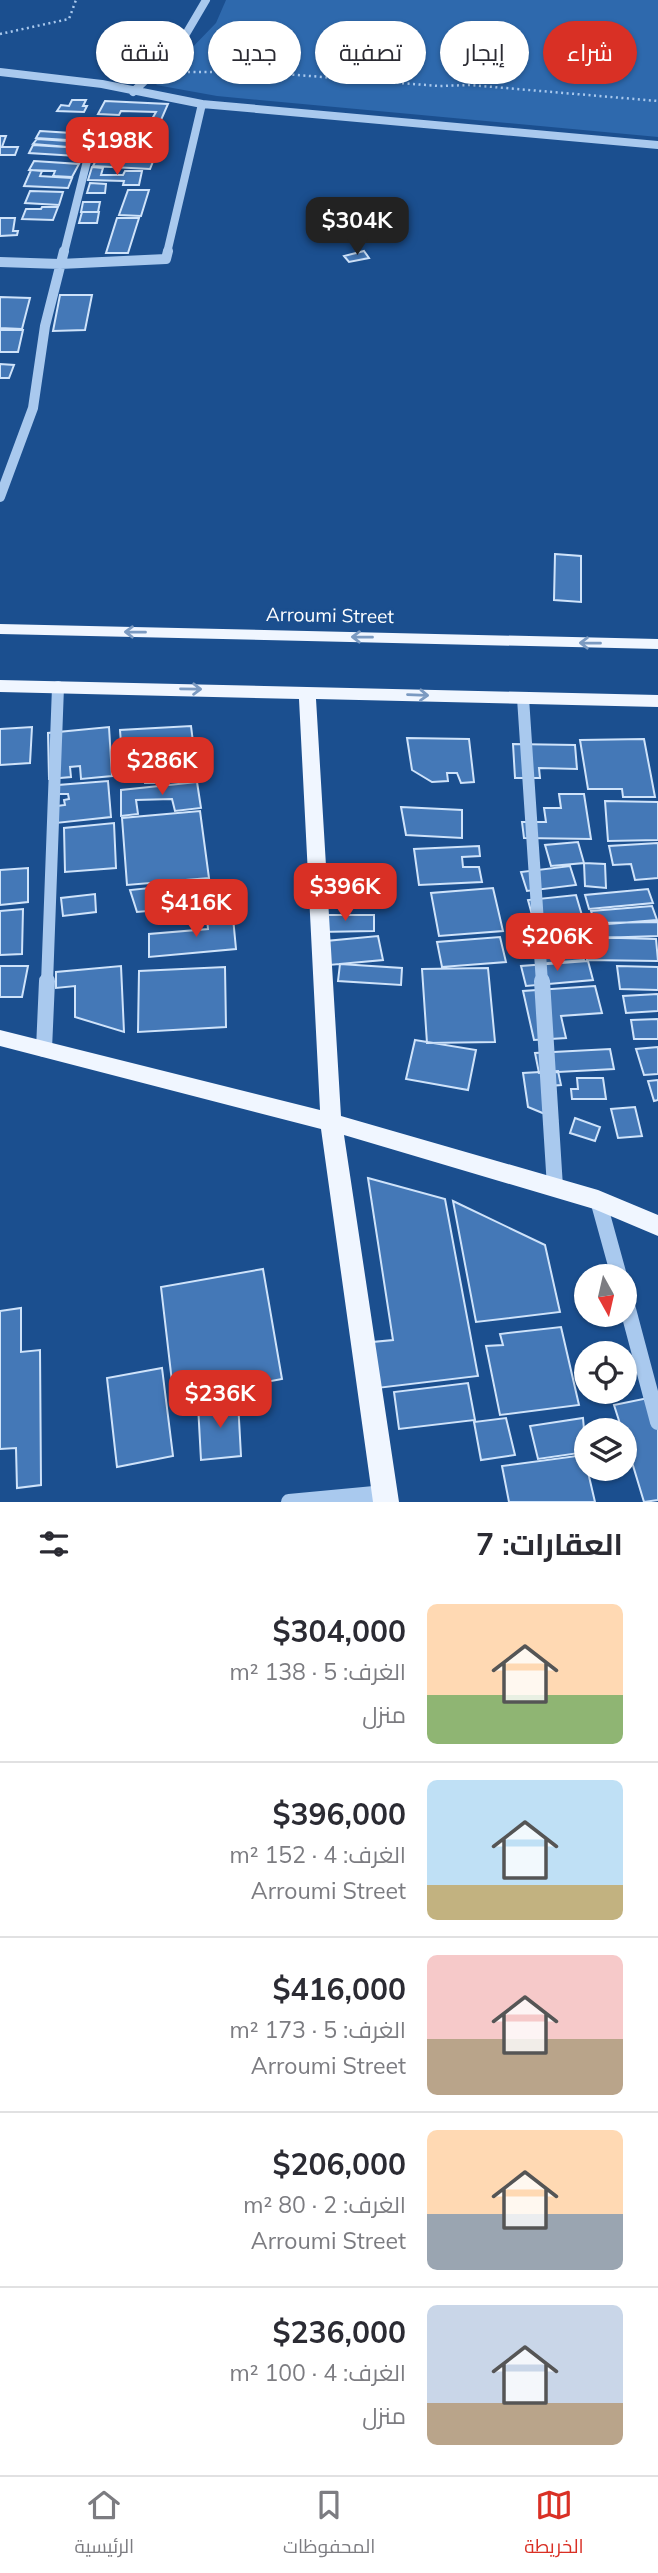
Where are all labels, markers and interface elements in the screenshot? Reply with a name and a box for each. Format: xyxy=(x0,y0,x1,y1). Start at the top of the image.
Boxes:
chip: شقة xyxy=(96,21,194,84)
chip: جديد xyxy=(208,21,301,84)
chip: تصفية xyxy=(315,21,426,84)
chip: إيجار xyxy=(440,21,529,84)
chip: شراء xyxy=(543,21,637,84)
pin: $198K xyxy=(68,118,166,177)
text: $198K xyxy=(82,125,152,154)
pin: $304K xyxy=(308,198,406,257)
text: $304K xyxy=(322,205,392,234)
street label: Arroumi Street xyxy=(266,602,395,628)
one-way arrow xyxy=(124,625,147,639)
one-way arrow xyxy=(351,631,374,644)
one-way arrow xyxy=(579,636,602,649)
one-way arrow xyxy=(179,683,202,696)
one-way arrow xyxy=(406,688,429,702)
pin: $286K xyxy=(113,738,211,797)
text: $286K xyxy=(127,745,197,774)
pin: $396K xyxy=(296,864,394,923)
text: $396K xyxy=(310,871,380,900)
pin: $416K xyxy=(147,880,245,939)
text: $416K xyxy=(161,887,231,916)
pin: $206K xyxy=(508,914,606,973)
text: $206K xyxy=(522,921,592,950)
north arrow xyxy=(574,1264,637,1326)
map controls xyxy=(574,1264,637,1481)
button: locate xyxy=(574,1341,637,1404)
pin: $236K xyxy=(171,1370,269,1430)
text: $236K xyxy=(185,1378,255,1407)
button: layers xyxy=(574,1418,637,1481)
icon: filters xyxy=(35,1525,73,1563)
text: العقارات: 7 xyxy=(476,1525,623,1563)
text: $304,000 xyxy=(273,1612,406,1650)
icon: home xyxy=(483,1632,567,1716)
text: الغرف: 5 · 138 m² xyxy=(229,1657,406,1686)
text: منزل xyxy=(362,1700,406,1729)
text: $396,000 xyxy=(273,1795,406,1833)
icon: home xyxy=(483,1808,567,1892)
text: الغرف: 4 · 152 m² xyxy=(229,1840,406,1869)
text: Arroumi Street xyxy=(251,1876,406,1905)
text: $416,000 xyxy=(273,1970,406,2008)
icon: home xyxy=(483,1983,567,2067)
text: الغرف: 5 · 173 m² xyxy=(229,2015,406,2044)
text: Arroumi Street xyxy=(251,2051,406,2080)
text: $206,000 xyxy=(273,2145,406,2183)
icon: home xyxy=(483,2158,567,2242)
text: الغرف: 2 · 80 m² xyxy=(243,2190,406,2219)
text: Arroumi Street xyxy=(251,2226,406,2255)
text: $236,000 xyxy=(273,2313,406,2351)
icon: home xyxy=(483,2333,567,2417)
text: الغرف: 4 · 100 m² xyxy=(229,2358,406,2387)
text: منزل xyxy=(362,2401,406,2430)
tab: الرئيسية xyxy=(74,2486,134,2564)
tab: المحفوظات xyxy=(283,2486,375,2564)
tab: الخريطة xyxy=(524,2486,584,2564)

